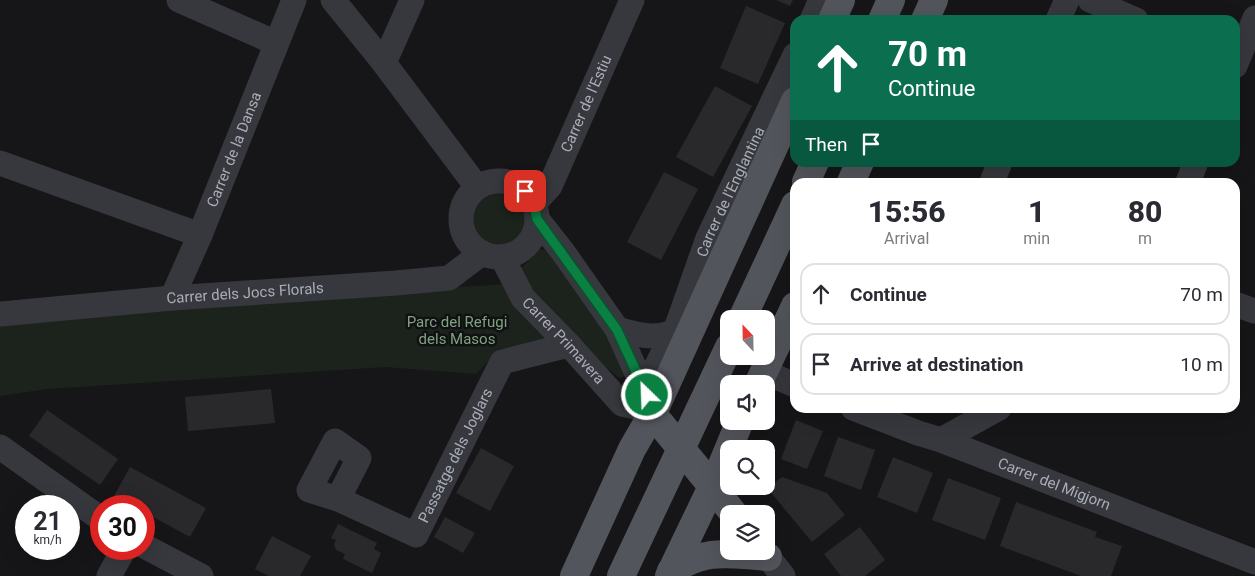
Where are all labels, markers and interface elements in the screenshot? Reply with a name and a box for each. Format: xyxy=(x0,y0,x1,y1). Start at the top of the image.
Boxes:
text: 70 m xyxy=(888,34,967,75)
icon: ahead xyxy=(805,35,870,100)
street label: Carrer de l'Estiu xyxy=(557,52,616,155)
text: Continue xyxy=(888,76,976,101)
street label: Carrer de la Dansa xyxy=(203,89,265,210)
street label: Carrer de l'Englantina xyxy=(693,124,769,259)
icon: arrive xyxy=(857,130,885,158)
text: Then xyxy=(805,133,847,156)
pin xyxy=(504,170,546,212)
icon: arrive xyxy=(511,177,539,205)
text: 15:56 xyxy=(868,194,946,229)
text: 1 xyxy=(1028,194,1045,229)
text: 80 xyxy=(1128,194,1162,229)
text: Arrival xyxy=(884,229,929,248)
text: min xyxy=(1023,229,1050,248)
text: m xyxy=(1138,229,1152,248)
street label: Carrer dels Jocs Florals xyxy=(166,279,324,307)
icon: ahead xyxy=(807,280,835,308)
text: Continue xyxy=(850,283,927,306)
text: 70 m xyxy=(1180,283,1223,306)
street label: Carrer Primavera xyxy=(519,294,609,388)
north arrow xyxy=(720,310,775,365)
map controls xyxy=(720,310,775,560)
park label: Parc del Refugi dels Masos xyxy=(407,313,507,348)
icon: arrive xyxy=(807,350,835,378)
text: Arrive at destination xyxy=(850,353,1023,376)
text: 10 m xyxy=(1180,353,1223,376)
position arrow xyxy=(620,368,672,420)
button: sound xyxy=(720,375,775,430)
street label: Passatge dels Joglars xyxy=(415,385,496,526)
button: search xyxy=(720,440,775,495)
street label: Carrer del Migjorn xyxy=(995,454,1113,514)
speed limit sign: 30 xyxy=(90,495,155,560)
button: layers xyxy=(720,505,775,560)
text: 21 xyxy=(33,507,62,536)
text: km/h xyxy=(33,533,62,547)

